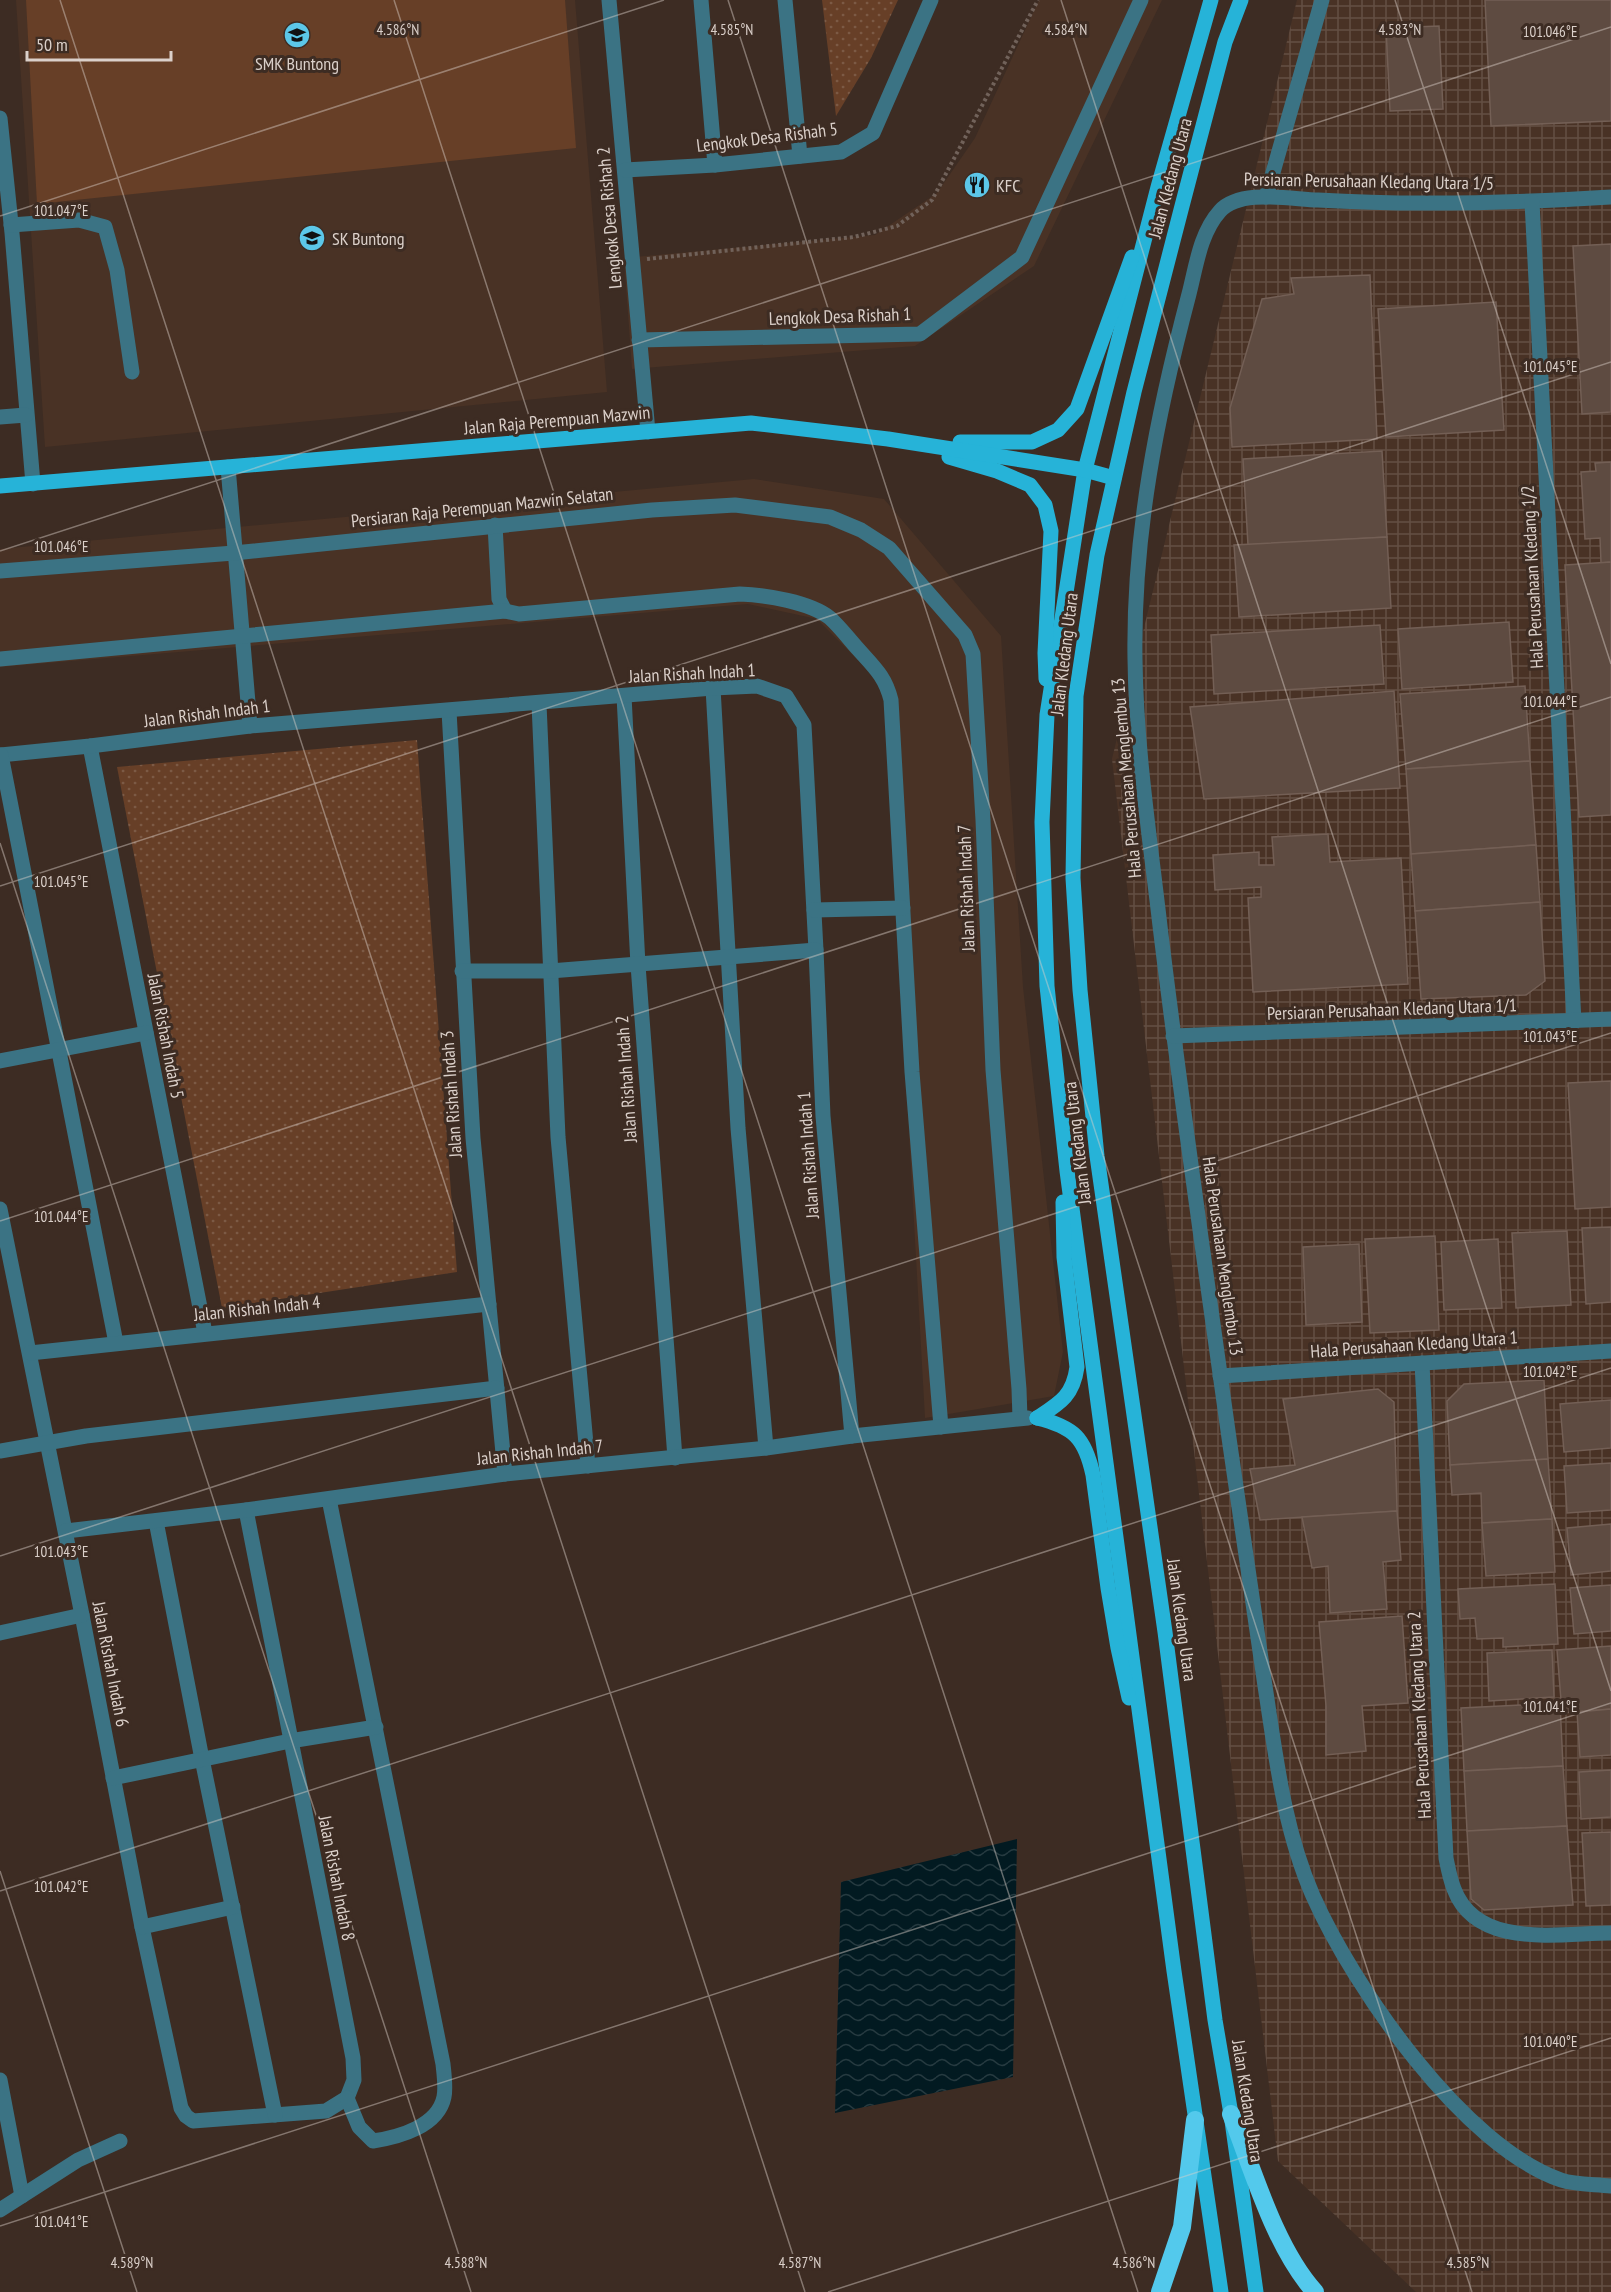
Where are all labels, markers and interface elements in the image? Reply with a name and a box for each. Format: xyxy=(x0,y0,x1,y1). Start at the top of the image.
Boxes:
school or university icon: SMK Buntong xyxy=(282,20,312,50)
text: 4.586°N xyxy=(377,20,419,39)
text: 4.585°N xyxy=(711,20,753,39)
text: 4.584°N xyxy=(1045,20,1087,39)
text: 4.583°N xyxy=(1379,20,1421,39)
text: 101.046°E xyxy=(1523,22,1577,41)
scale bar xyxy=(27,24,171,62)
text: 50 m xyxy=(36,33,68,56)
place label: SMK Buntong xyxy=(255,52,339,75)
street label: Jalan Kledang Utara xyxy=(1143,115,1197,241)
street label: Lengkok Desa Rishah 5 xyxy=(695,117,839,157)
street label: Lengkok Desa Rishah 2 xyxy=(591,146,627,290)
street label: Persiaran Perusahaan Kledang Utara 1/5 xyxy=(1244,167,1494,195)
restaurant icon: KFC xyxy=(962,170,992,200)
place label: KFC xyxy=(996,174,1021,197)
text: 101.047°E xyxy=(34,201,88,220)
school or university icon: SK Buntong xyxy=(297,223,327,253)
place label: SK Buntong xyxy=(332,227,404,250)
street label: Lengkok Desa Rishah 1 xyxy=(768,302,912,330)
text: 101.045°E xyxy=(1523,357,1577,376)
street label: Jalan Raja Perempuan Mazwin xyxy=(462,400,651,440)
street label: Persiaran Raja Perempuan Mazwin Selatan xyxy=(350,482,614,532)
street label: Hala Perusahaan Kledang 1/2 xyxy=(1516,485,1548,669)
text: 101.046°E xyxy=(34,537,88,556)
street label: Jalan Kledang Utara xyxy=(1045,591,1083,718)
street label: Jalan Rishah Indah 1 xyxy=(627,658,756,688)
street label: Hala Perusahaan Menglembu 13 xyxy=(1106,677,1146,879)
text: 101.044°E xyxy=(1523,692,1577,711)
street label: Jalan Rishah Indah 1 xyxy=(142,694,271,732)
street label: Jalan Rishah Indah 7 xyxy=(952,824,980,953)
text: 101.045°E xyxy=(34,872,88,891)
street label: Jalan Rishah Indah 5 xyxy=(142,970,189,1101)
street label: Persiaran Perusahaan Kledang Utara 1/1 xyxy=(1267,993,1517,1025)
street label: Jalan Rishah Indah 2 xyxy=(610,1015,642,1144)
text: 101.043°E xyxy=(1523,1027,1577,1046)
street label: Jalan Rishah Indah 3 xyxy=(435,1030,467,1159)
street label: Jalan Kledang Utara xyxy=(1058,1080,1096,1207)
street label: Jalan Rishah Indah 1 xyxy=(792,1091,824,1220)
street label: Hala Perusahaan Menglembu 13 xyxy=(1198,1155,1248,1357)
text: 101.044°E xyxy=(34,1207,88,1226)
street label: Jalan Rishah Indah 4 xyxy=(192,1290,321,1326)
street label: Hala Perusahaan Kledang Utara 1 xyxy=(1310,1325,1518,1363)
text: 101.042°E xyxy=(1523,1362,1577,1381)
street label: Jalan Rishah Indah 7 xyxy=(475,1434,604,1470)
text: 101.043°E xyxy=(34,1542,88,1561)
street label: Jalan Kledang Utara xyxy=(1162,1556,1202,1683)
street label: Jalan Rishah Indah 6 xyxy=(87,1598,134,1729)
street label: Hala Perusahaan Kledang Utara 2 xyxy=(1402,1611,1436,1819)
text: 101.041°E xyxy=(1523,1697,1577,1716)
street label: Jalan Rishah Indah 8 xyxy=(313,1812,360,1943)
text: 101.042°E xyxy=(34,1877,88,1896)
text: 101.040°E xyxy=(1523,2032,1577,2051)
street label: Jalan Kledang Utara xyxy=(1227,2037,1269,2164)
text: 101.041°E xyxy=(34,2212,88,2231)
text: 4.589°N xyxy=(111,2253,153,2272)
text: 4.588°N xyxy=(445,2253,487,2272)
text: 4.587°N xyxy=(779,2253,821,2272)
text: 4.586°N xyxy=(1113,2253,1155,2272)
text: 4.585°N xyxy=(1447,2253,1489,2272)

